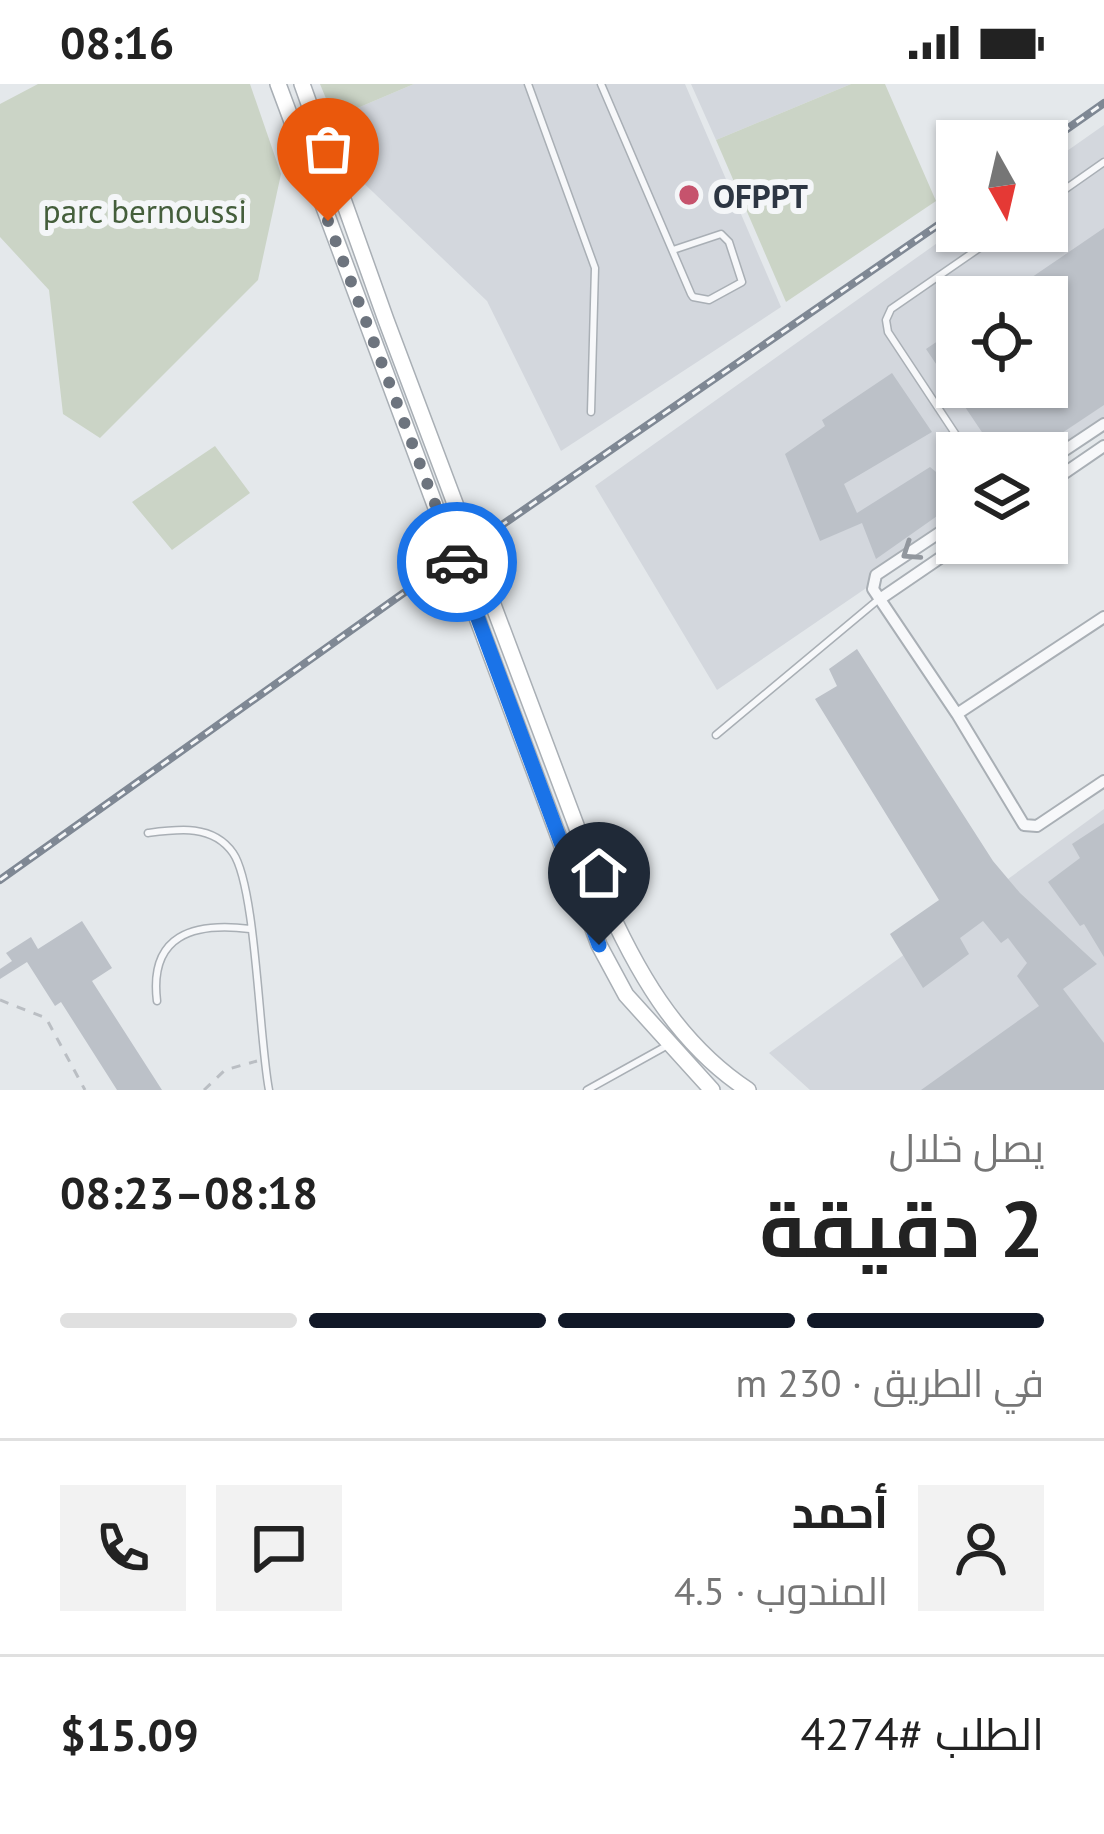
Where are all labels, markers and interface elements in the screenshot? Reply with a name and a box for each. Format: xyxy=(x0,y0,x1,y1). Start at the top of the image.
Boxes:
text: 08:16 xyxy=(60,13,174,71)
pin xyxy=(277,98,379,221)
icon: bag xyxy=(295,116,361,182)
north arrow xyxy=(936,120,1068,252)
map controls xyxy=(936,120,1068,564)
place label: OFPPT xyxy=(713,174,808,217)
marker: OFPPT xyxy=(676,182,702,208)
park label: parc bernoussi xyxy=(43,189,247,232)
button: locate xyxy=(936,276,1068,408)
button: layers xyxy=(936,432,1068,564)
courier xyxy=(397,502,517,622)
icon: car xyxy=(424,529,490,595)
one-way arrow xyxy=(902,538,924,560)
pin xyxy=(548,822,650,945)
icon: home xyxy=(566,840,632,906)
text: يصل خلال xyxy=(889,1122,1044,1173)
text: 08:18–08:23 xyxy=(60,1163,318,1221)
text: 2 دقيقة xyxy=(760,1178,1044,1279)
text: في الطريق · 230 m xyxy=(736,1357,1044,1408)
text: أحمد xyxy=(792,1482,888,1540)
button: phone xyxy=(60,1485,186,1611)
button: chat xyxy=(216,1485,342,1611)
button: person xyxy=(918,1485,1044,1611)
text: المندوب · 4.5 xyxy=(674,1565,888,1616)
text: الطلب #4274 xyxy=(801,1704,1044,1762)
text: $15.09 xyxy=(60,1705,199,1763)

